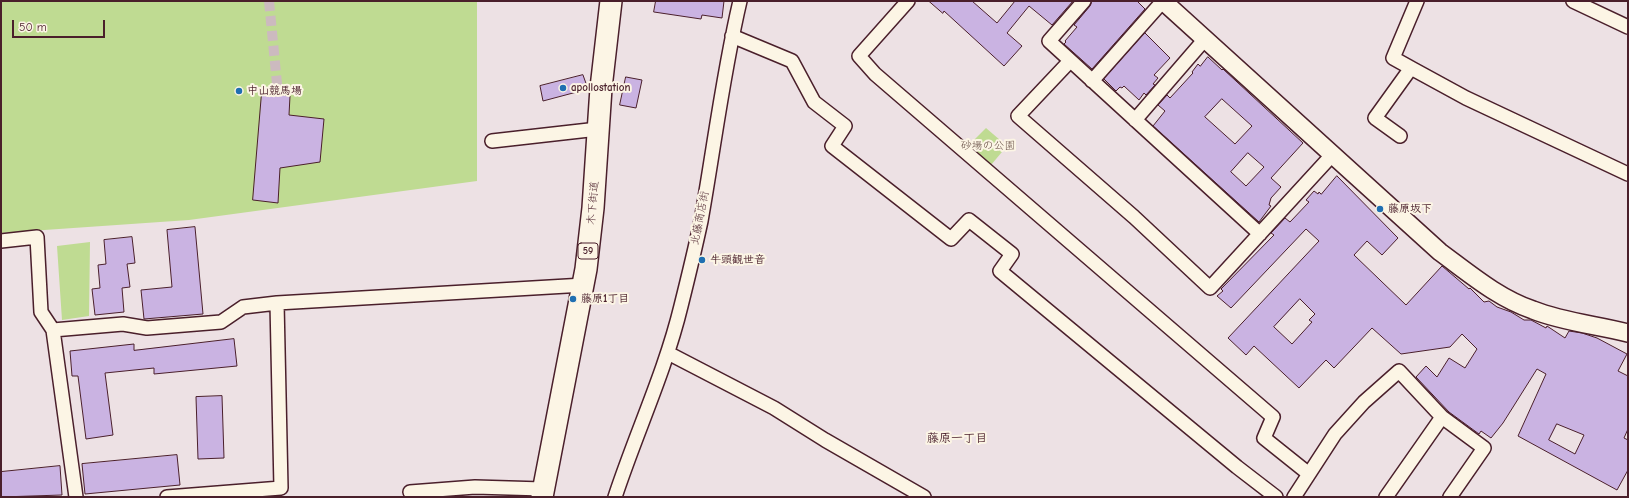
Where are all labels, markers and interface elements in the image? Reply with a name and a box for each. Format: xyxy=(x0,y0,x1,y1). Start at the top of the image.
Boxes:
scale bar xyxy=(14,12,107,38)
text: 50 m xyxy=(19,20,47,34)
place label: apollostation xyxy=(571,81,630,95)
marker: apollostation xyxy=(558,83,568,93)
place label: 中山競馬場 xyxy=(247,84,302,98)
marker: 中山競馬場 xyxy=(234,86,244,96)
park label: 砂場の公園 xyxy=(961,139,1015,153)
street label: 木下街道 xyxy=(585,181,601,225)
street label: 北藤商店街 xyxy=(688,190,712,246)
place label: 藤原坂下 xyxy=(1388,202,1432,216)
marker: 藤原坂下 xyxy=(1375,204,1385,214)
road number: 59 xyxy=(578,243,598,259)
place label: 牛頭観世音 xyxy=(710,253,765,267)
marker: 牛頭観世音 xyxy=(697,255,707,265)
place label: 藤原1丁目 xyxy=(581,292,629,306)
marker: 藤原1丁目 xyxy=(568,294,578,304)
district label: 藤原一丁目 xyxy=(927,432,987,446)

